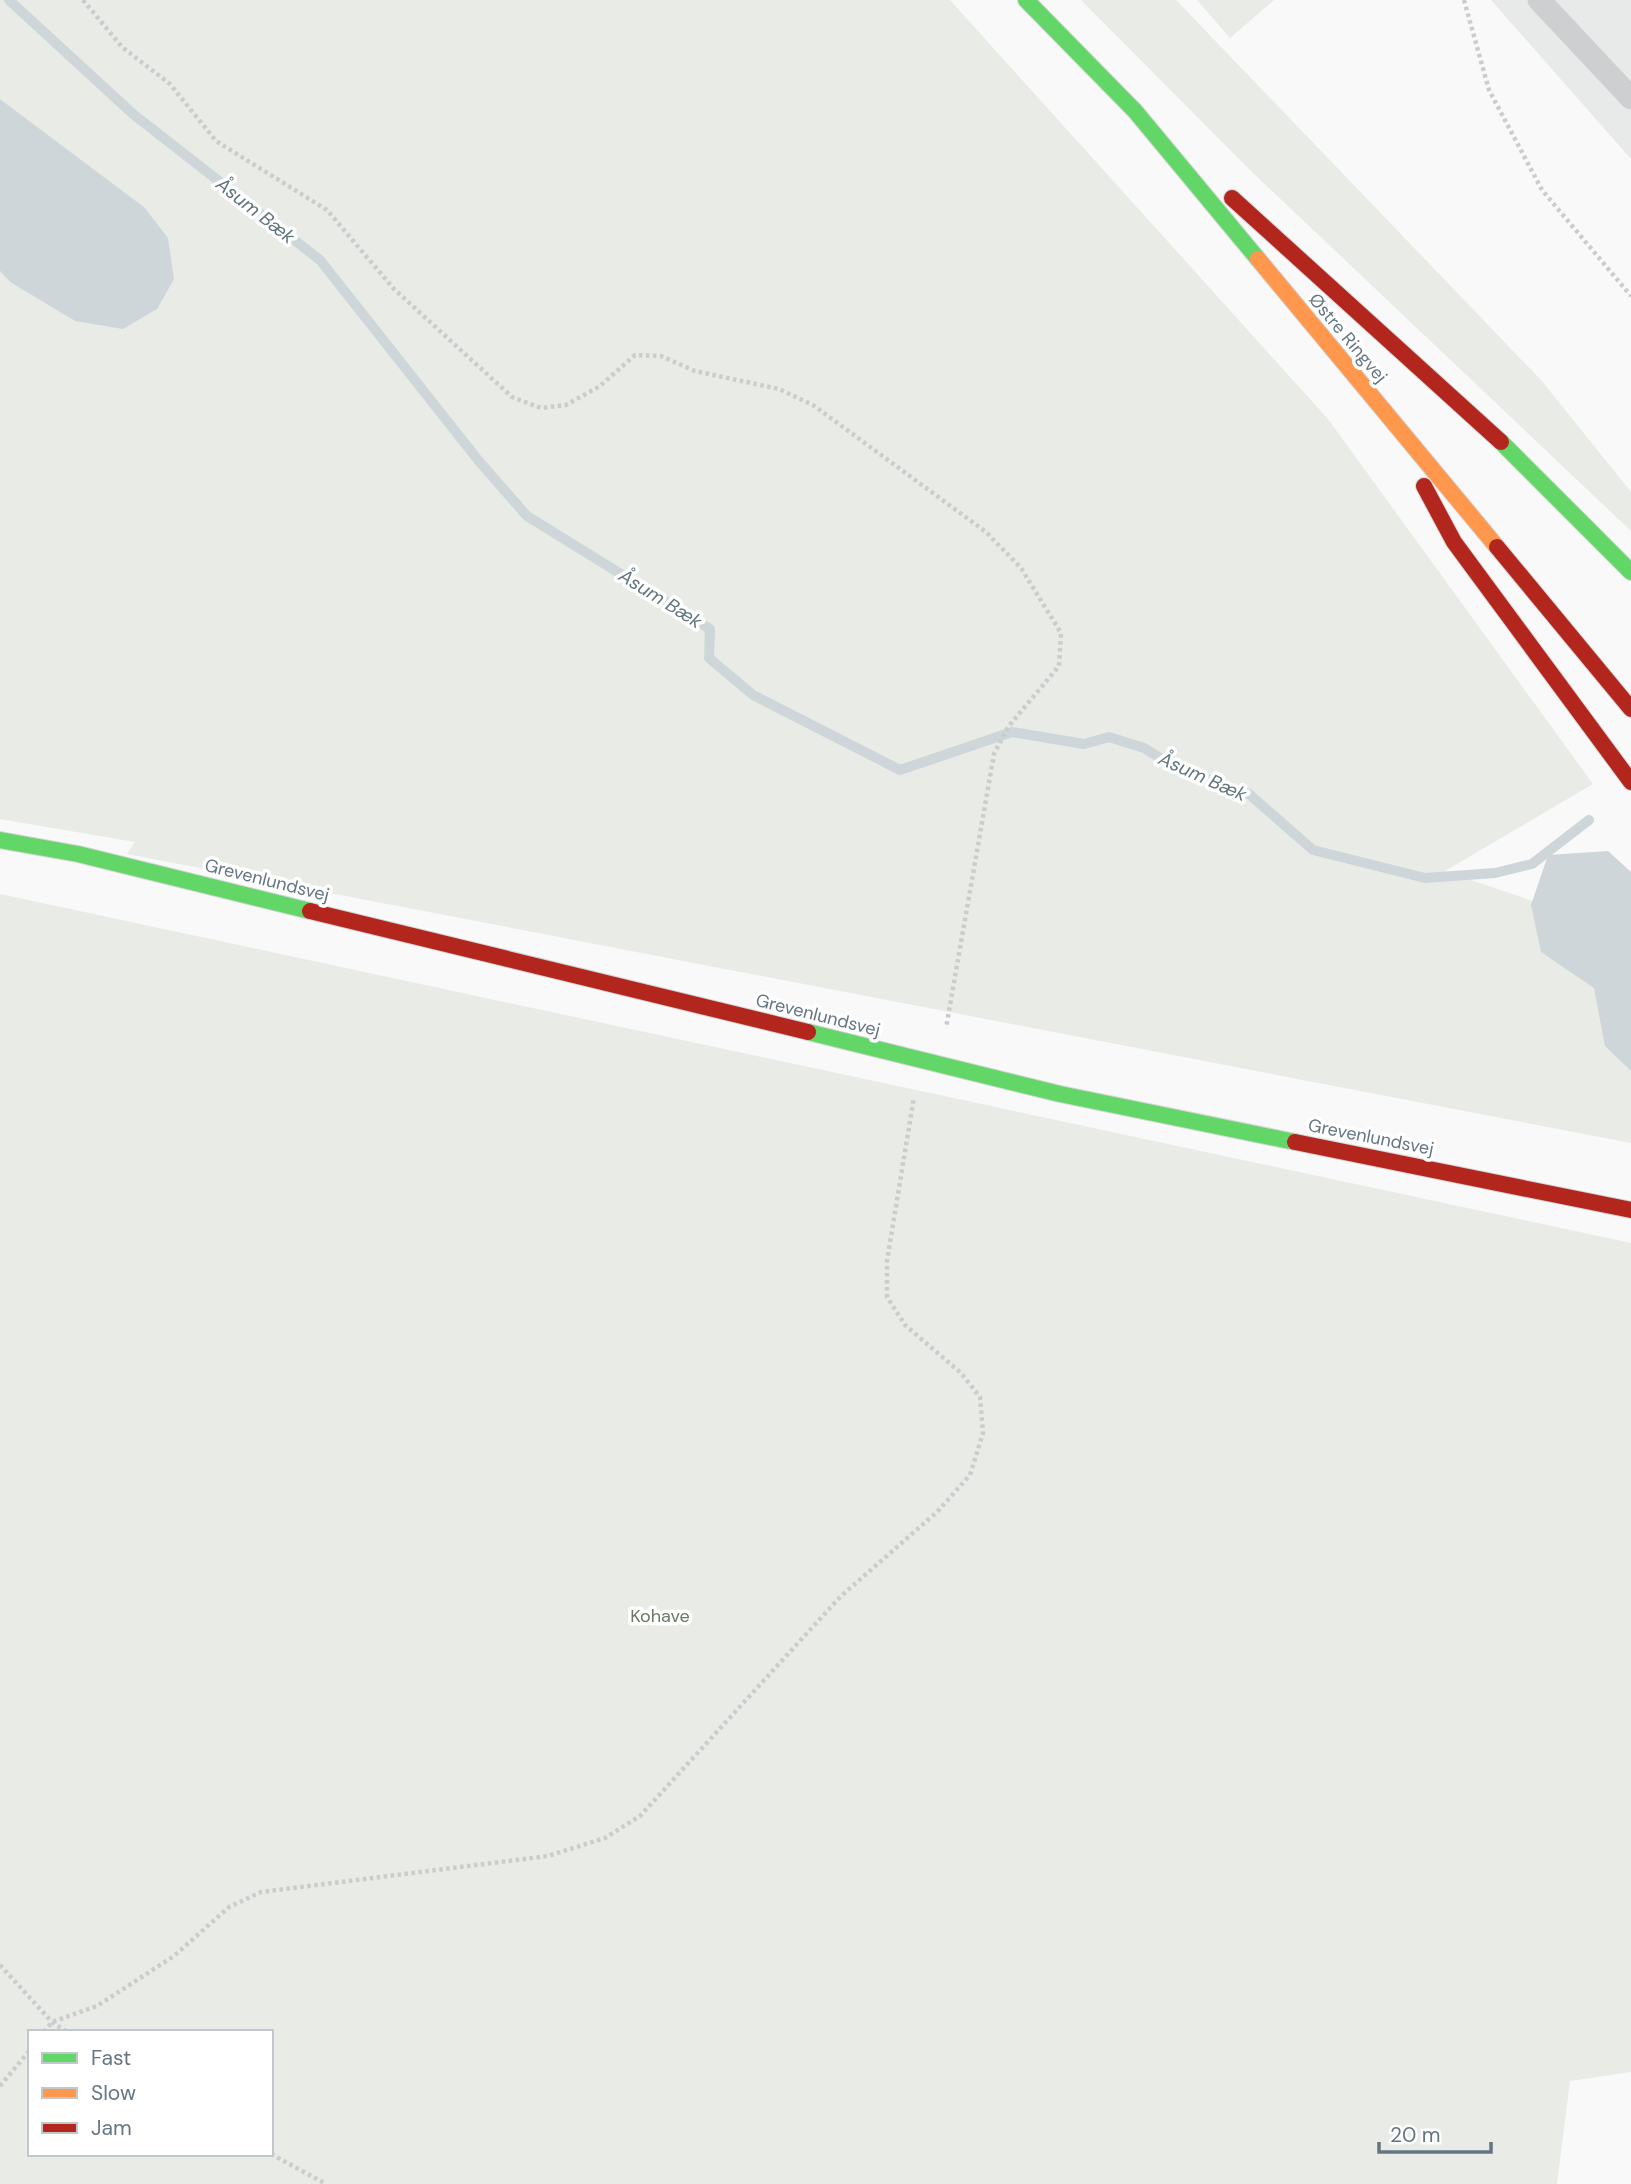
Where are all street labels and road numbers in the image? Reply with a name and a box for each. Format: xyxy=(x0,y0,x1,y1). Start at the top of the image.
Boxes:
street label: Østre Ringvej xyxy=(1303,288,1393,388)
street label: Grevenlundsvej xyxy=(202,853,332,907)
street label: Grevenlundsvej xyxy=(753,988,883,1042)
street label: Grevenlundsvej xyxy=(1306,1113,1436,1161)

